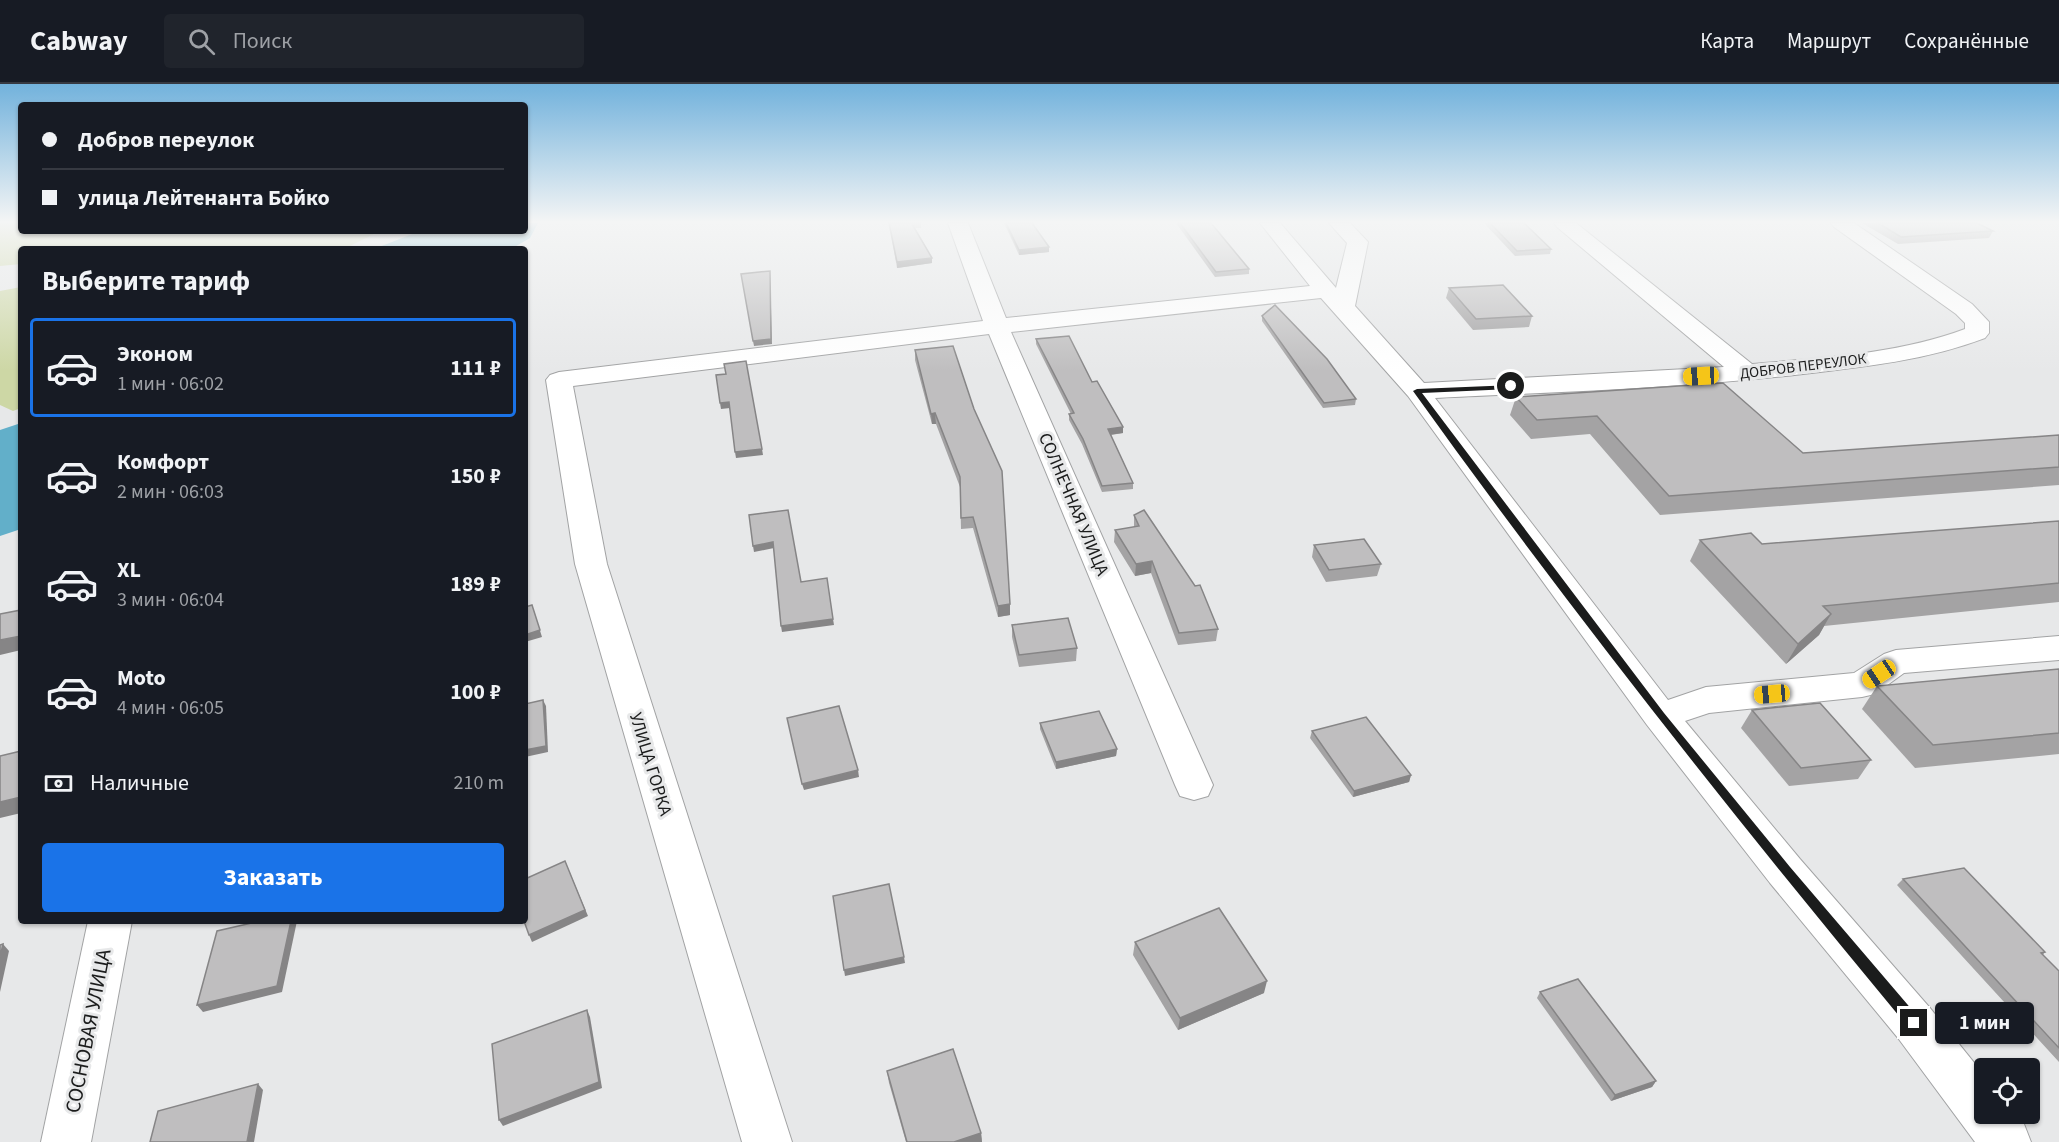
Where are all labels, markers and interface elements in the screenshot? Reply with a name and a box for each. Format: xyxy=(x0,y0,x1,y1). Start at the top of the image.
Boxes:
search box xyxy=(164,14,584,68)
text: Cabway xyxy=(30,21,128,61)
icon: search xyxy=(185,25,218,58)
text: Поиск xyxy=(233,25,292,57)
text: Карта xyxy=(1700,26,1754,56)
text: Маршрут xyxy=(1787,26,1871,56)
text: Сохранённые xyxy=(1904,26,2029,56)
text: Добров переулок xyxy=(78,124,254,156)
text: улица Лейтенанта Бойко xyxy=(78,182,330,214)
text: Выберите тариф xyxy=(42,262,250,301)
text: Эконом xyxy=(117,338,193,370)
icon: car xyxy=(45,341,99,395)
street label: ДОБРОВ ПЕРЕУЛОК xyxy=(1739,348,1868,385)
text: 111 ₽ xyxy=(450,352,501,384)
car xyxy=(1683,366,1719,386)
text: 1 мин · 06:02 xyxy=(117,370,224,398)
route start xyxy=(1497,372,1524,399)
street label: СОЛНЕЧНАЯ УЛИЦА xyxy=(1032,429,1115,580)
text: Комфорт xyxy=(117,446,209,478)
icon: car xyxy=(45,449,99,503)
text: 150 ₽ xyxy=(450,460,501,492)
text: 2 мин · 06:03 xyxy=(117,478,224,506)
text: XL xyxy=(117,554,141,586)
icon: car xyxy=(45,557,99,611)
text: 189 ₽ xyxy=(450,568,501,600)
text: 3 мин · 06:04 xyxy=(117,586,224,614)
car xyxy=(1859,656,1899,692)
text: Moto xyxy=(117,662,166,694)
icon: car xyxy=(45,665,99,719)
text: 100 ₽ xyxy=(450,676,501,708)
car xyxy=(1753,683,1791,705)
text: 4 мин · 06:05 xyxy=(117,694,224,722)
street label: УЛИЦА ГОРКА xyxy=(623,709,678,819)
icon: cash xyxy=(42,767,75,800)
text: Наличные xyxy=(90,767,189,799)
text: 210 m xyxy=(454,769,504,797)
button: Заказать xyxy=(42,843,504,912)
street label: СОСНОВАЯ УЛИЦА xyxy=(57,946,119,1116)
callout: 1 мин xyxy=(1935,1002,2034,1044)
route end xyxy=(1900,1009,1927,1036)
text: 1 мин xyxy=(1959,1009,2010,1037)
map controls xyxy=(1974,1058,2040,1124)
button: locate xyxy=(1974,1058,2040,1124)

